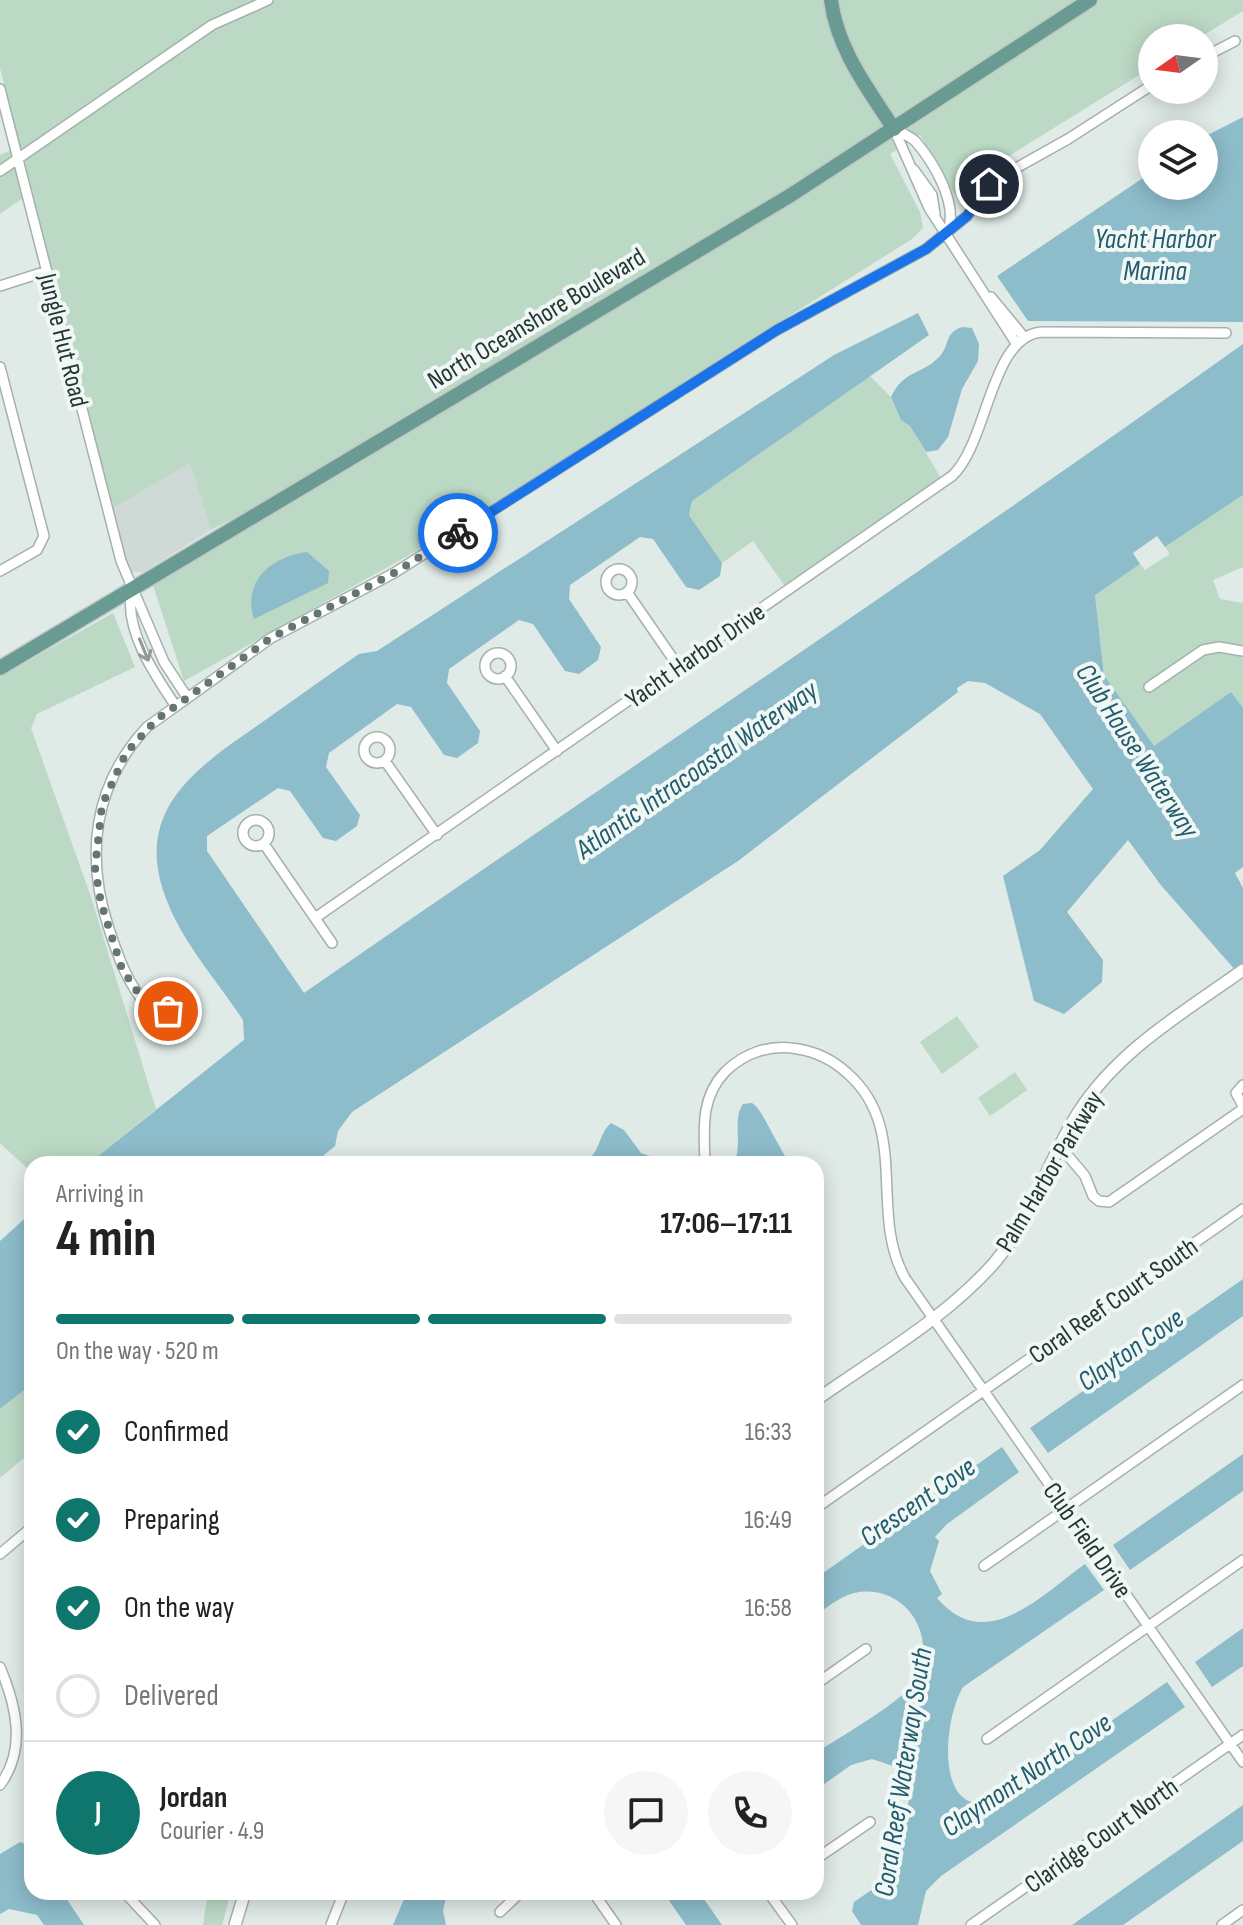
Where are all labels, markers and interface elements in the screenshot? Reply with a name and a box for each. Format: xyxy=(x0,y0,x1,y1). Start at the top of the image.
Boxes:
north arrow xyxy=(1138,24,1218,104)
map controls xyxy=(1138,24,1218,200)
button: layers xyxy=(1138,120,1218,200)
pin xyxy=(955,150,1023,218)
icon: home xyxy=(967,162,1011,206)
water label: Yacht Harbor Marina xyxy=(1095,223,1216,288)
street label: North Oceanshore Boulevard xyxy=(422,242,651,397)
street label: Jungle Hut Road xyxy=(31,269,94,410)
courier xyxy=(418,493,498,573)
icon: bike xyxy=(436,511,480,555)
street label: Yacht Harbor Drive xyxy=(620,597,771,716)
one-way arrow xyxy=(138,637,153,662)
water label: Club House Waterway xyxy=(1068,658,1206,845)
water label: Atlantic Intracoastal Waterway xyxy=(569,673,825,867)
pin xyxy=(134,977,202,1045)
icon: bag xyxy=(146,989,190,1033)
street label: Palm Harbor Parkway xyxy=(990,1086,1111,1258)
text: Arriving in xyxy=(56,1179,144,1210)
text: 17:06–17:11 xyxy=(660,1206,792,1242)
text: 4 min xyxy=(56,1208,156,1271)
street label: Coral Reef Court South xyxy=(1023,1231,1204,1371)
water label: Clayton Cove xyxy=(1072,1302,1190,1399)
text: On the way · 520 m xyxy=(56,1336,219,1367)
icon: check xyxy=(56,1410,100,1454)
text: Confirmed xyxy=(124,1414,229,1450)
text: 16:33 xyxy=(745,1417,792,1448)
water label: Crescent Cove xyxy=(854,1450,982,1554)
street label: Club Field Drive xyxy=(1036,1477,1138,1605)
icon: check xyxy=(56,1498,100,1542)
text: Preparing xyxy=(124,1502,220,1538)
text: 16:49 xyxy=(744,1505,792,1536)
icon: check xyxy=(56,1586,100,1630)
text: On the way xyxy=(124,1590,234,1626)
text: 16:58 xyxy=(745,1593,792,1624)
water label: Coral Reef Waterway South xyxy=(868,1645,940,1899)
text: Delivered xyxy=(124,1678,219,1714)
water label: Claymont North Cove xyxy=(936,1706,1118,1844)
button: chat xyxy=(604,1771,688,1855)
button: phone xyxy=(708,1771,792,1855)
street label: Claridge Court North xyxy=(1019,1772,1185,1901)
text: Jordan xyxy=(160,1780,227,1816)
text: J xyxy=(95,1795,101,1831)
text: Courier · 4.9 xyxy=(160,1816,264,1847)

